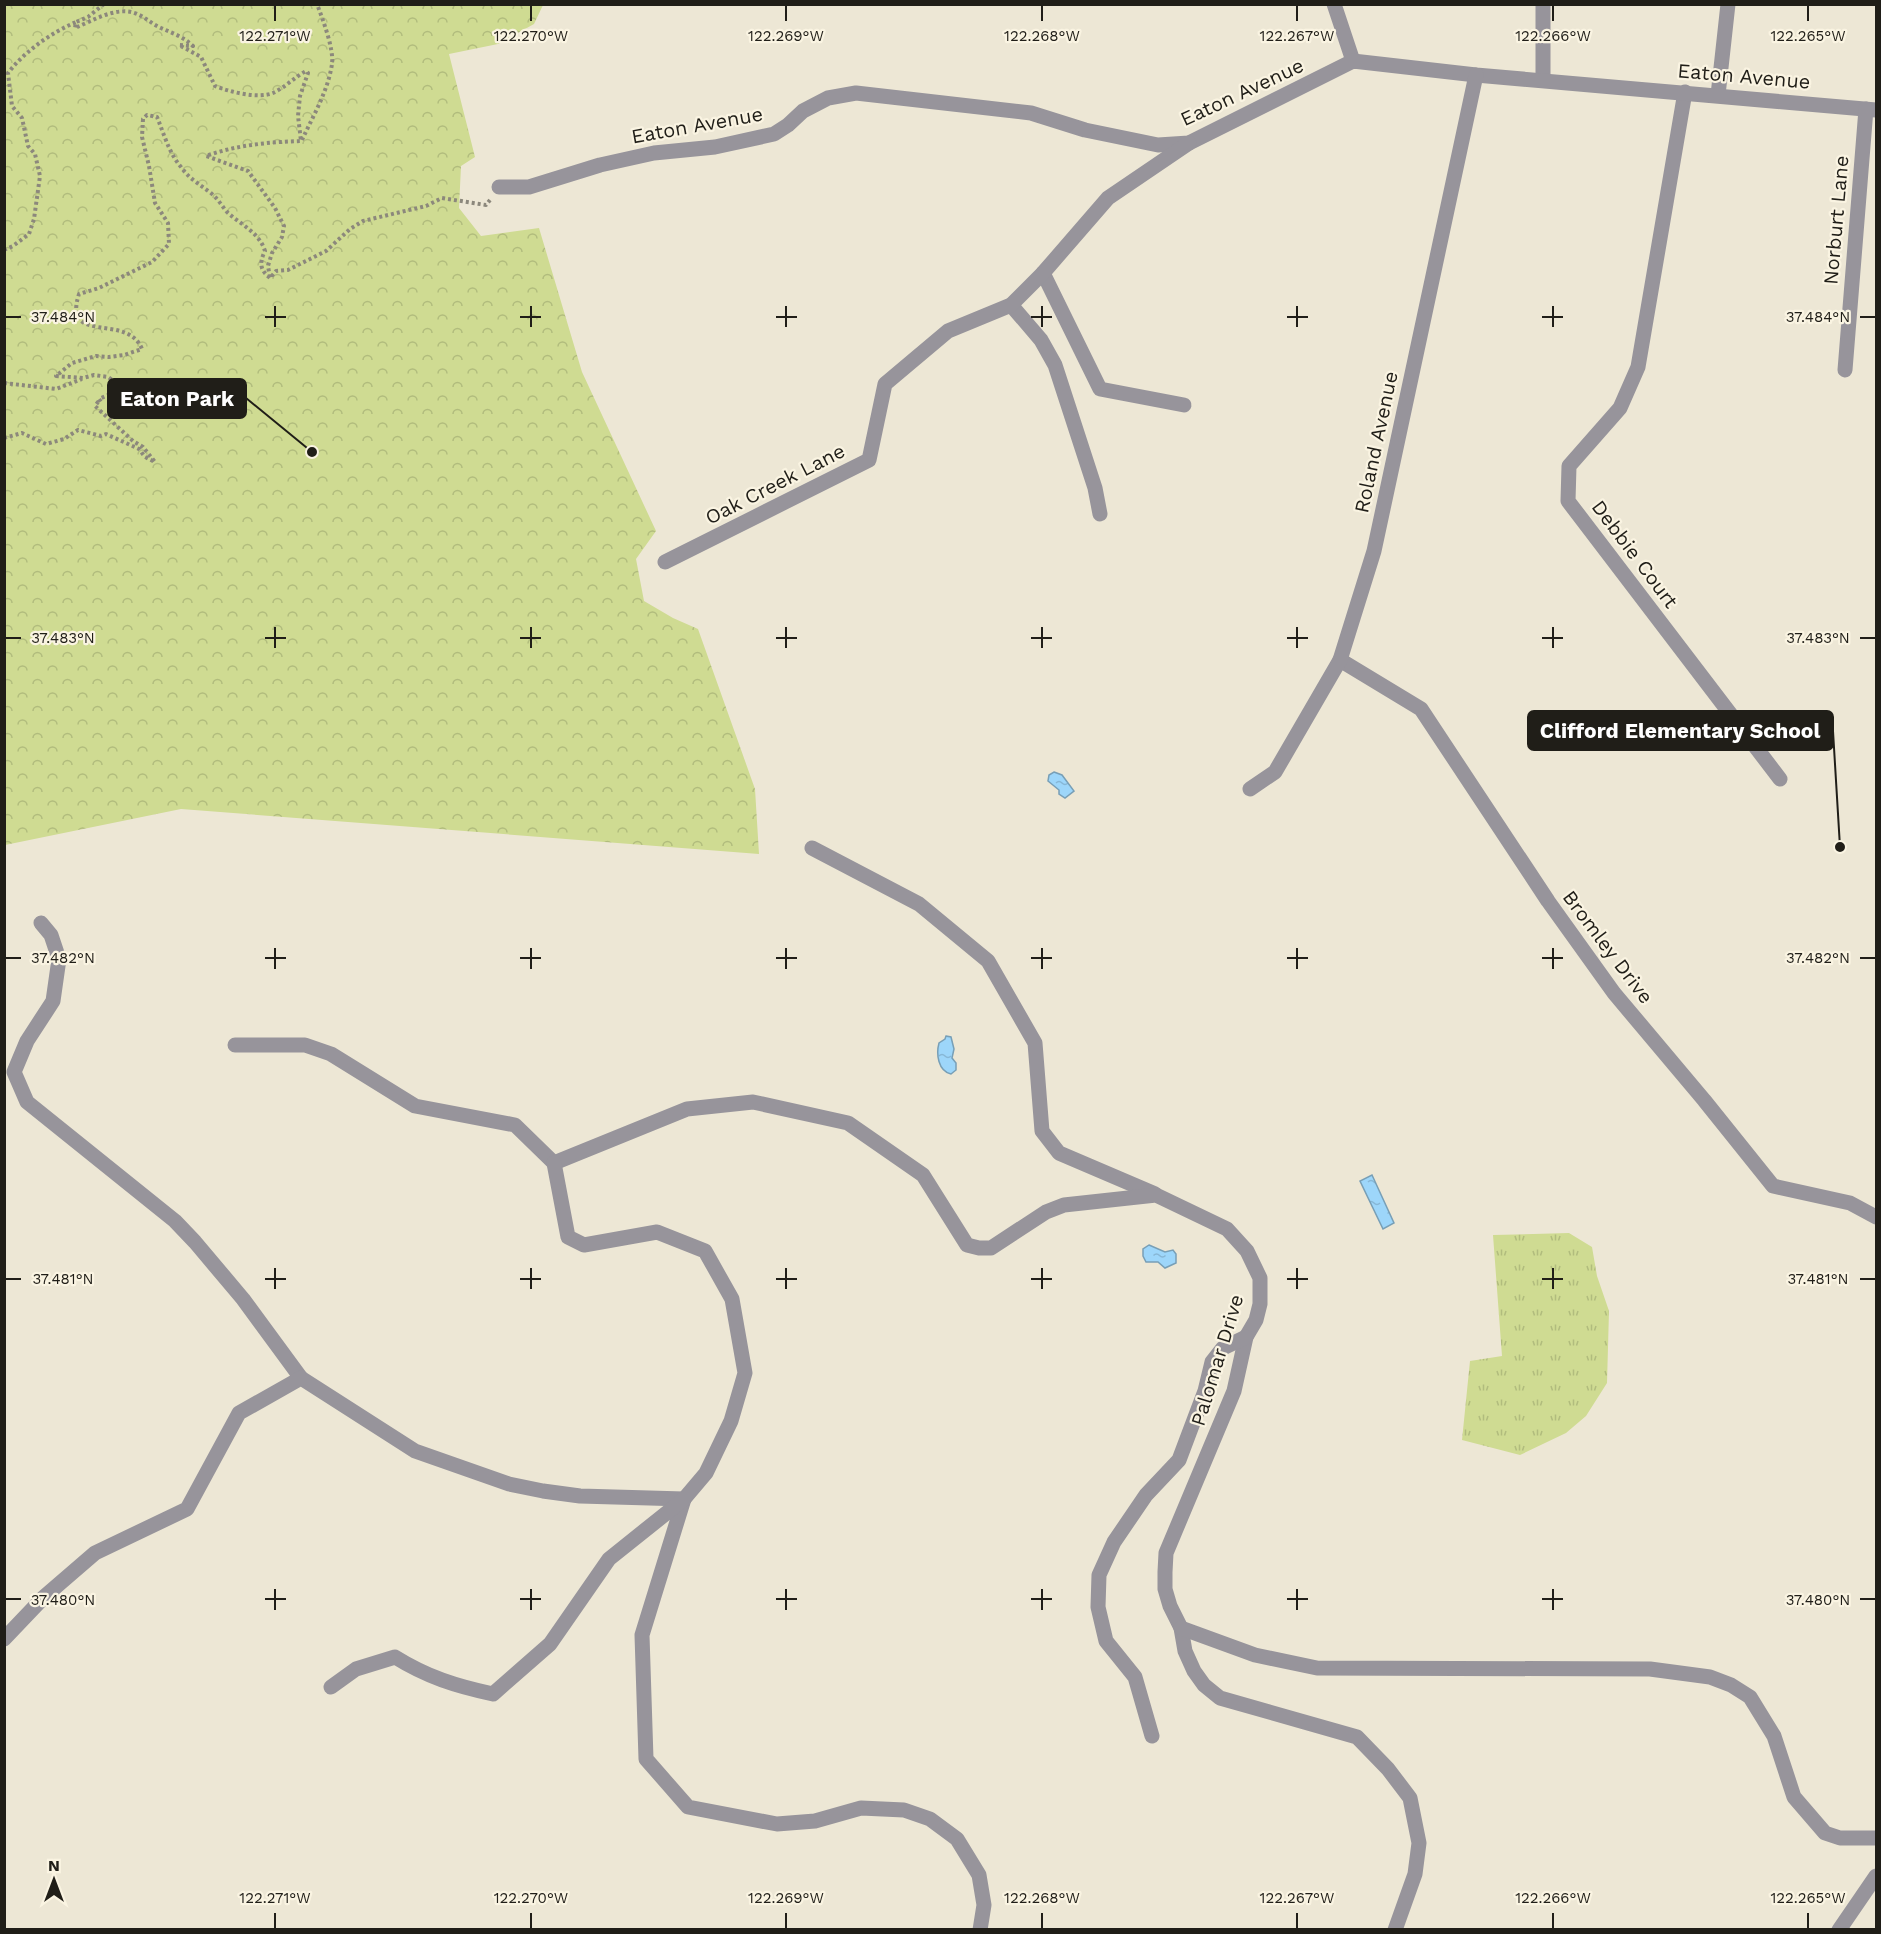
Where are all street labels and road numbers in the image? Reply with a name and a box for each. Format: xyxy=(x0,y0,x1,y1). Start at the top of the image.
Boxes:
street label: Eaton Avenue xyxy=(1177,53,1307,131)
street label: Eaton Avenue xyxy=(1677,58,1811,94)
street label: Eaton Avenue xyxy=(629,102,765,148)
street label: Norburt Lane xyxy=(1818,154,1854,286)
street label: Roland Avenue xyxy=(1349,369,1403,515)
street label: Oak Creek Lane xyxy=(701,438,849,530)
street label: Debbie Court xyxy=(1587,495,1684,613)
street label: Bromley Drive xyxy=(1558,886,1658,1008)
street label: Palomar Drive xyxy=(1186,1291,1248,1429)

